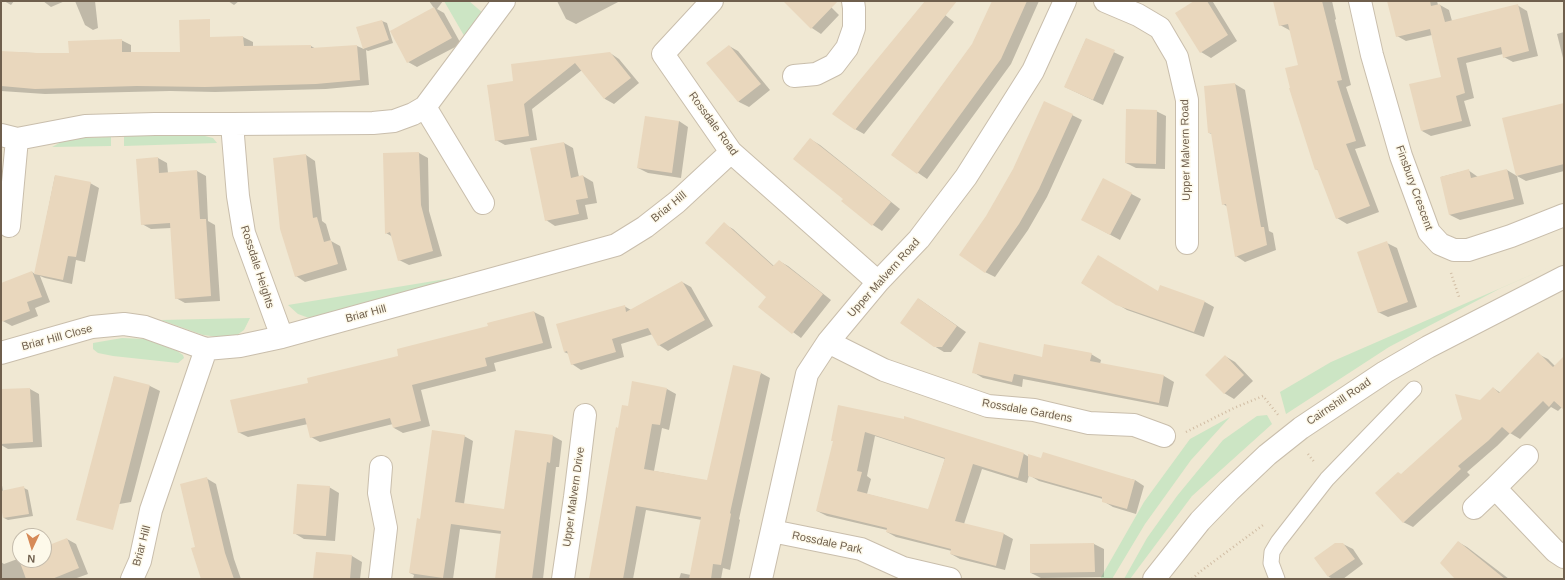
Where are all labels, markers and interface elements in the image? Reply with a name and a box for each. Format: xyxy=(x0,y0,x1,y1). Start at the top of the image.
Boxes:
street label: Rossdale Road xyxy=(686,90,740,158)
street label: Upper Malvern Road xyxy=(1179,99,1193,201)
street label: Finsbury Crescent xyxy=(1393,144,1435,232)
street label: Briar Hill xyxy=(649,189,689,225)
street label: Rossdale Heights xyxy=(237,224,277,310)
street label: Upper Malvern Road xyxy=(845,236,923,320)
street label: Briar Hill xyxy=(344,302,388,326)
street label: Briar Hill Close xyxy=(20,322,94,354)
street label: Cairnshill Road xyxy=(1304,376,1374,428)
street label: Rossdale Gardens xyxy=(981,397,1073,425)
street label: Upper Malvern Drive xyxy=(560,446,588,548)
street label: Briar Hill xyxy=(130,524,154,568)
north arrow xyxy=(12,528,52,568)
street label: Rossdale Park xyxy=(791,529,863,557)
text: N xyxy=(27,553,36,565)

